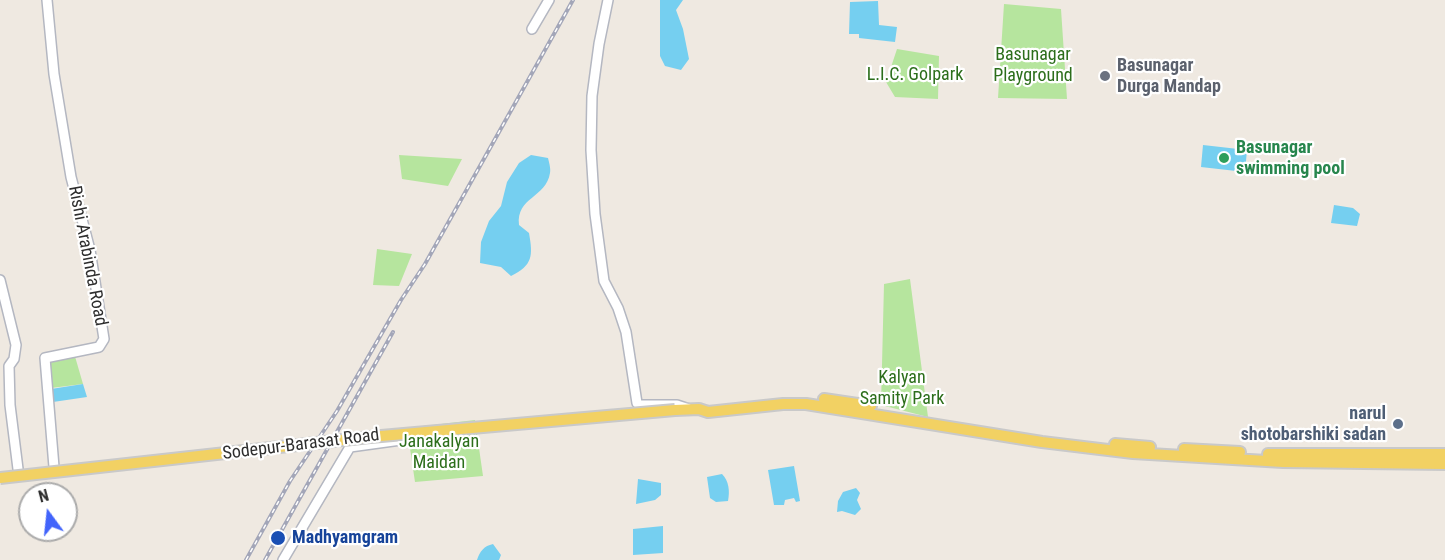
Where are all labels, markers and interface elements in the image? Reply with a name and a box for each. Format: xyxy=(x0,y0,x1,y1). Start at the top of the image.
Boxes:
park label: Basunagar Playground xyxy=(993,44,1073,86)
place label: Basunagar Durga Mandap xyxy=(1117,55,1221,98)
park label: L.I.C. Golpark xyxy=(867,64,963,86)
marker: Basunagar Durga Mandap xyxy=(1098,69,1112,83)
place label: Basunagar swimming pool xyxy=(1236,137,1345,180)
marker: Basunagar swimming pool xyxy=(1217,151,1231,165)
street label: Rishi Arabinda Road xyxy=(63,184,111,328)
park label: Kalyan Samity Park xyxy=(860,367,944,410)
place label: narul shotobarshiki sadan xyxy=(1241,403,1386,446)
marker: narul shotobarshiki sadan xyxy=(1391,417,1405,431)
street label: Sodepur-Barasat Road xyxy=(221,425,381,465)
park label: Janakalyan Maidan xyxy=(399,431,479,474)
north arrow xyxy=(18,482,78,542)
text: N xyxy=(37,486,51,507)
place label: Madhyamgram xyxy=(292,527,398,549)
marker: Madhyamgram xyxy=(269,529,287,547)

